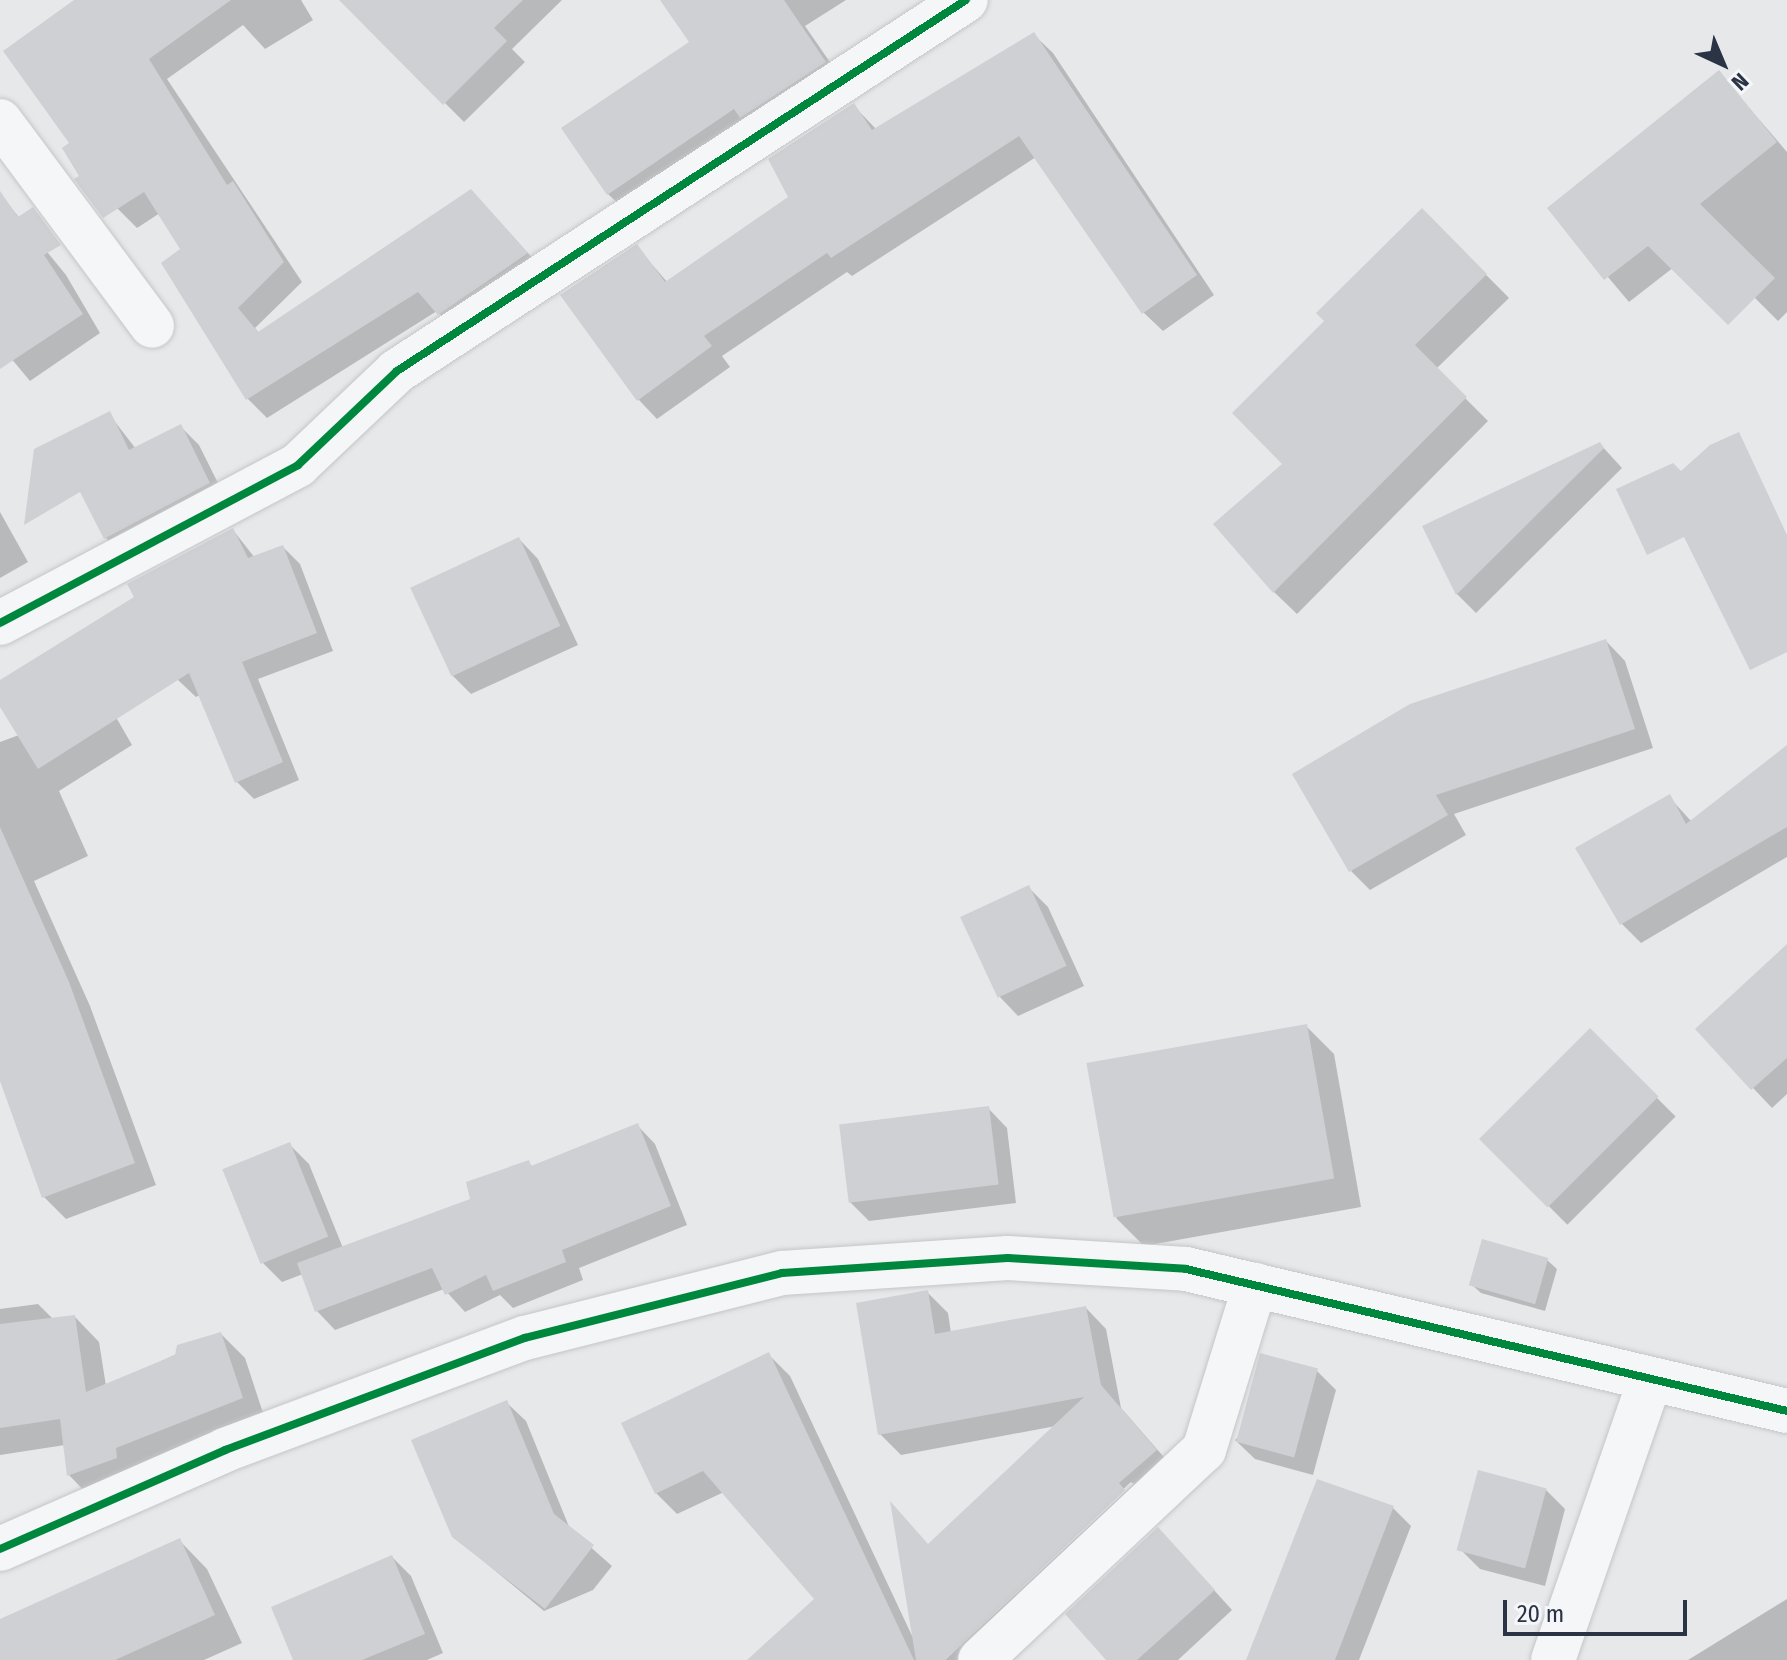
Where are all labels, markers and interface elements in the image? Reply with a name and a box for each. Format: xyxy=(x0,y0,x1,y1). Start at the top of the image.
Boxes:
north arrow xyxy=(1683,24,1763,104)
text: N xyxy=(1726,67,1754,96)
scale bar xyxy=(1507,1584,1691,1634)
text: 20 m xyxy=(1517,1600,1564,1628)

